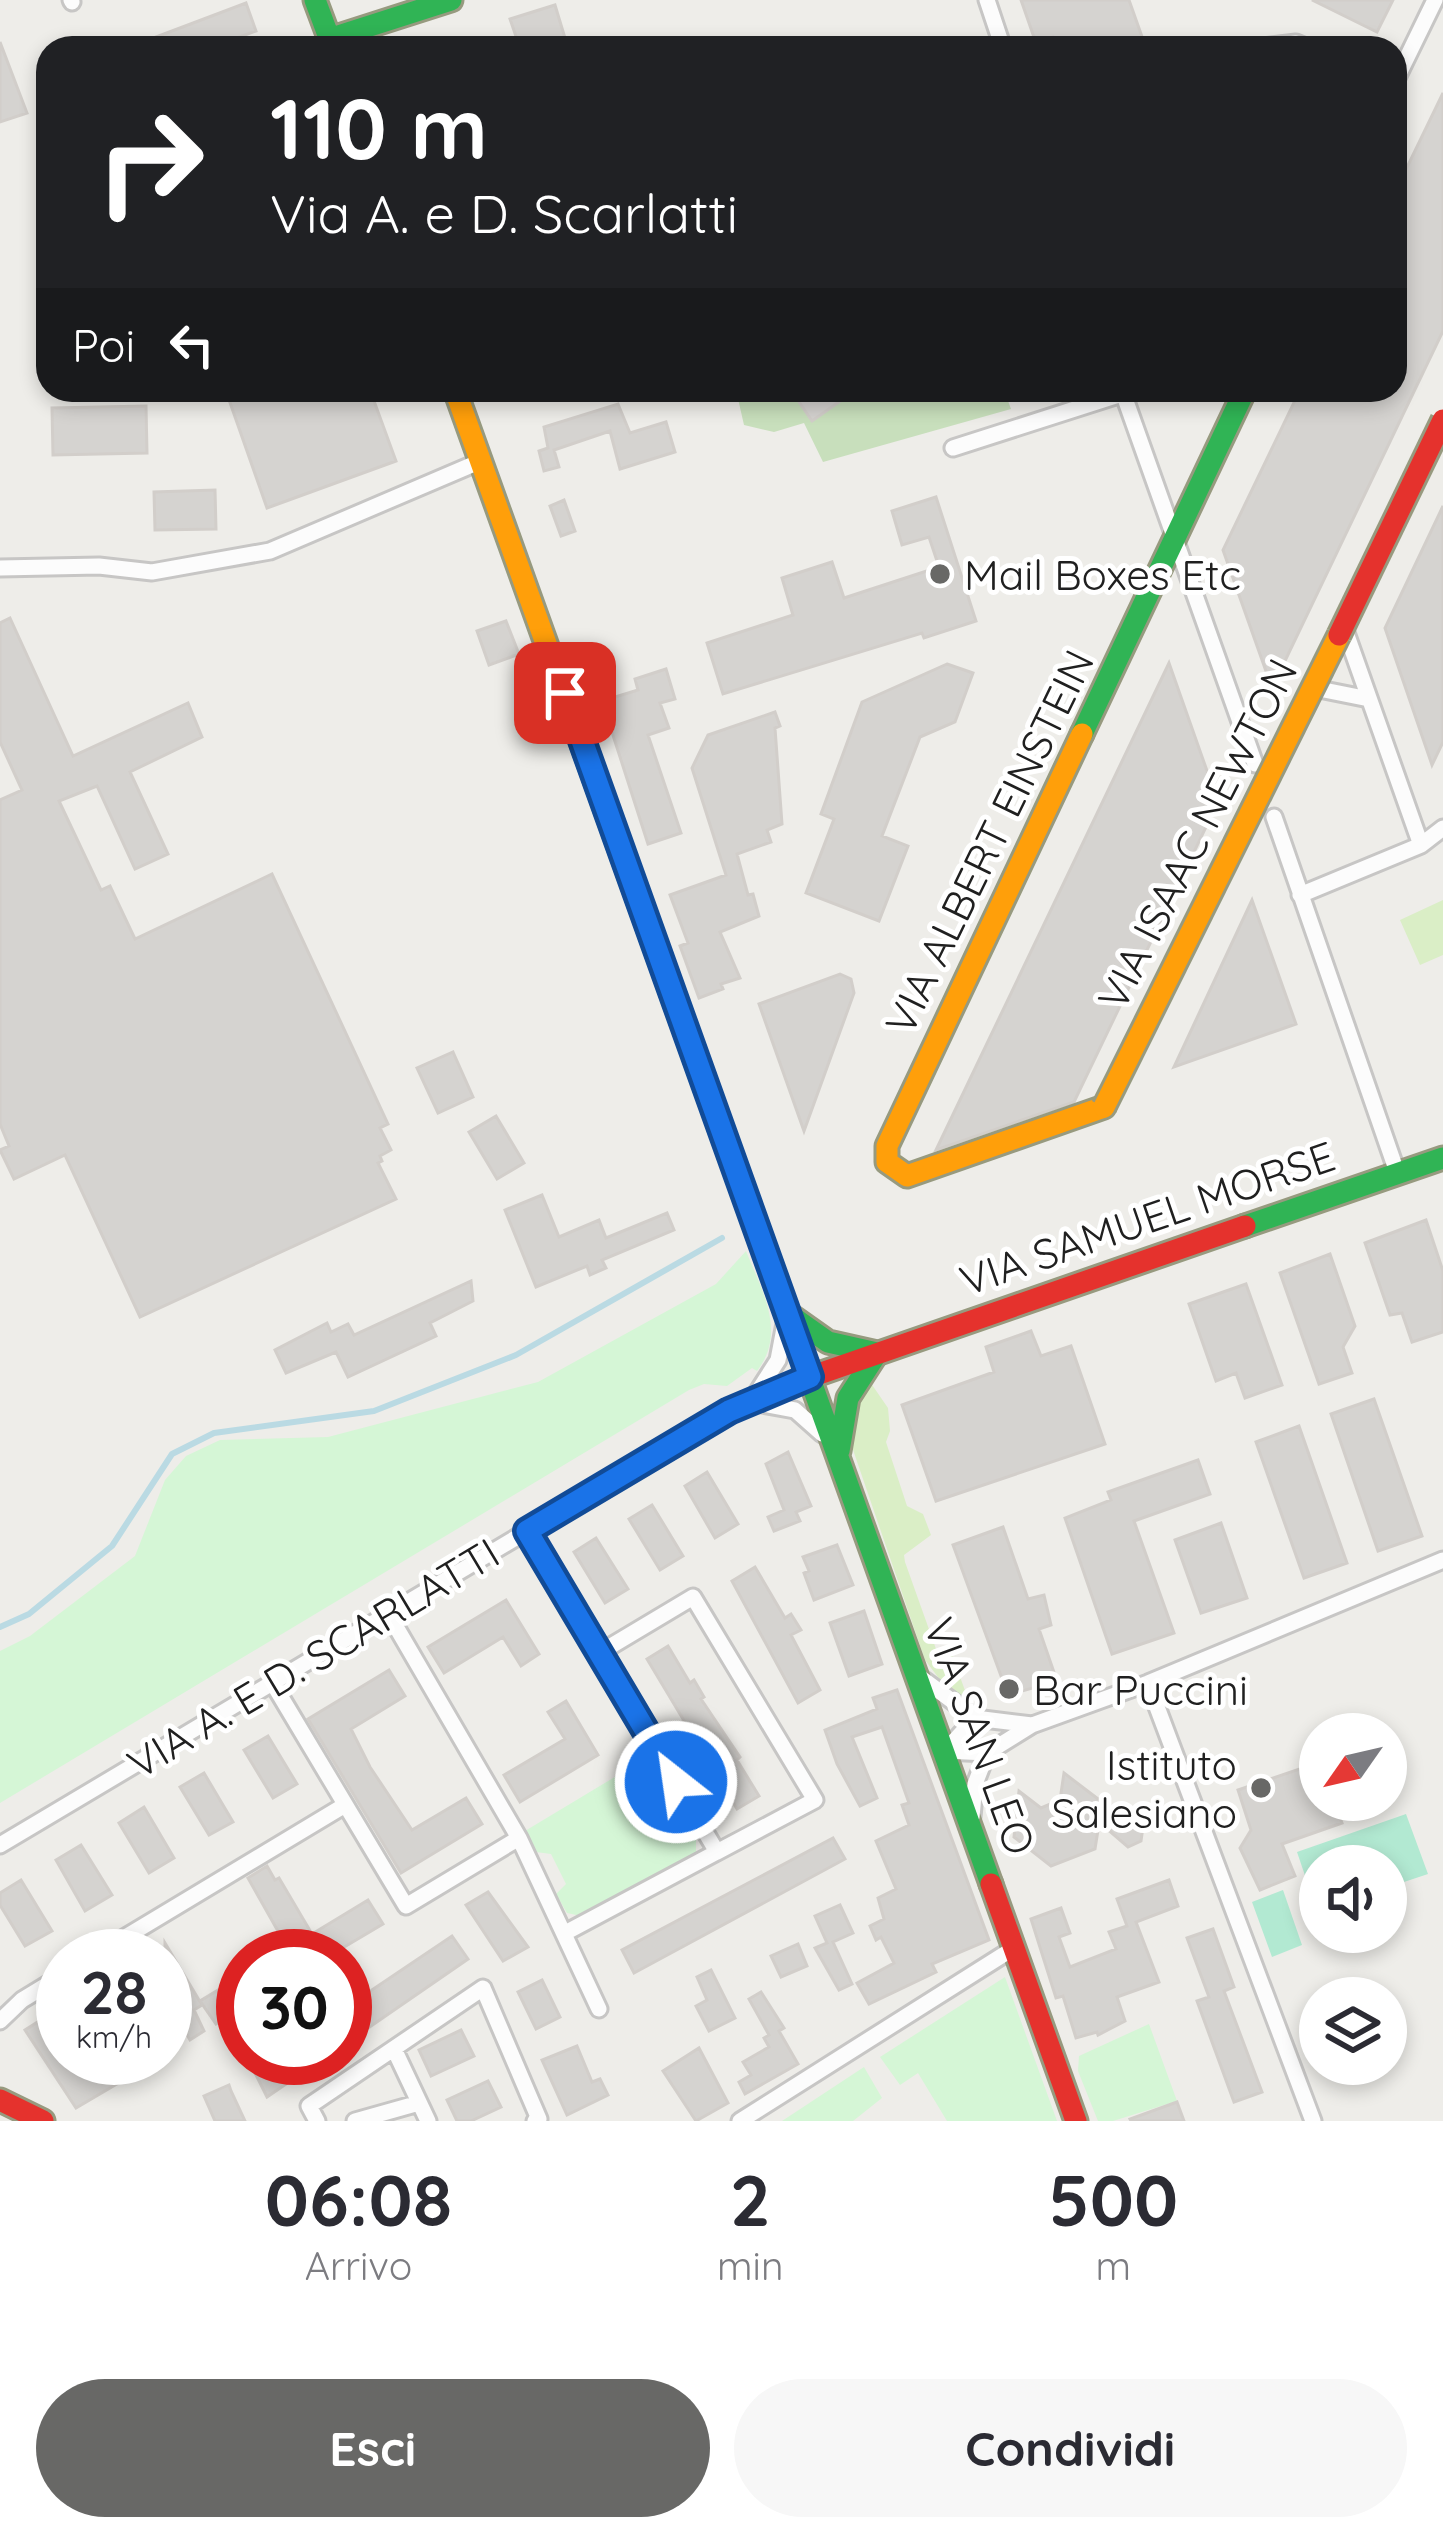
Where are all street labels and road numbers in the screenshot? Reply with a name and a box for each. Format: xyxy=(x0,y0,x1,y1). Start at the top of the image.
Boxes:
street label: VIA ALBERT EINSTEIN xyxy=(873,641,1105,1043)
street label: VIA ISAAC NEWTON xyxy=(1086,650,1308,1018)
street label: VIA SAMUEL MORSE xyxy=(953,1129,1341,1307)
street label: VIA A. E D. SCARLATTI xyxy=(118,1526,508,1790)
street label: VIA SAN LEO xyxy=(913,1610,1047,1862)

